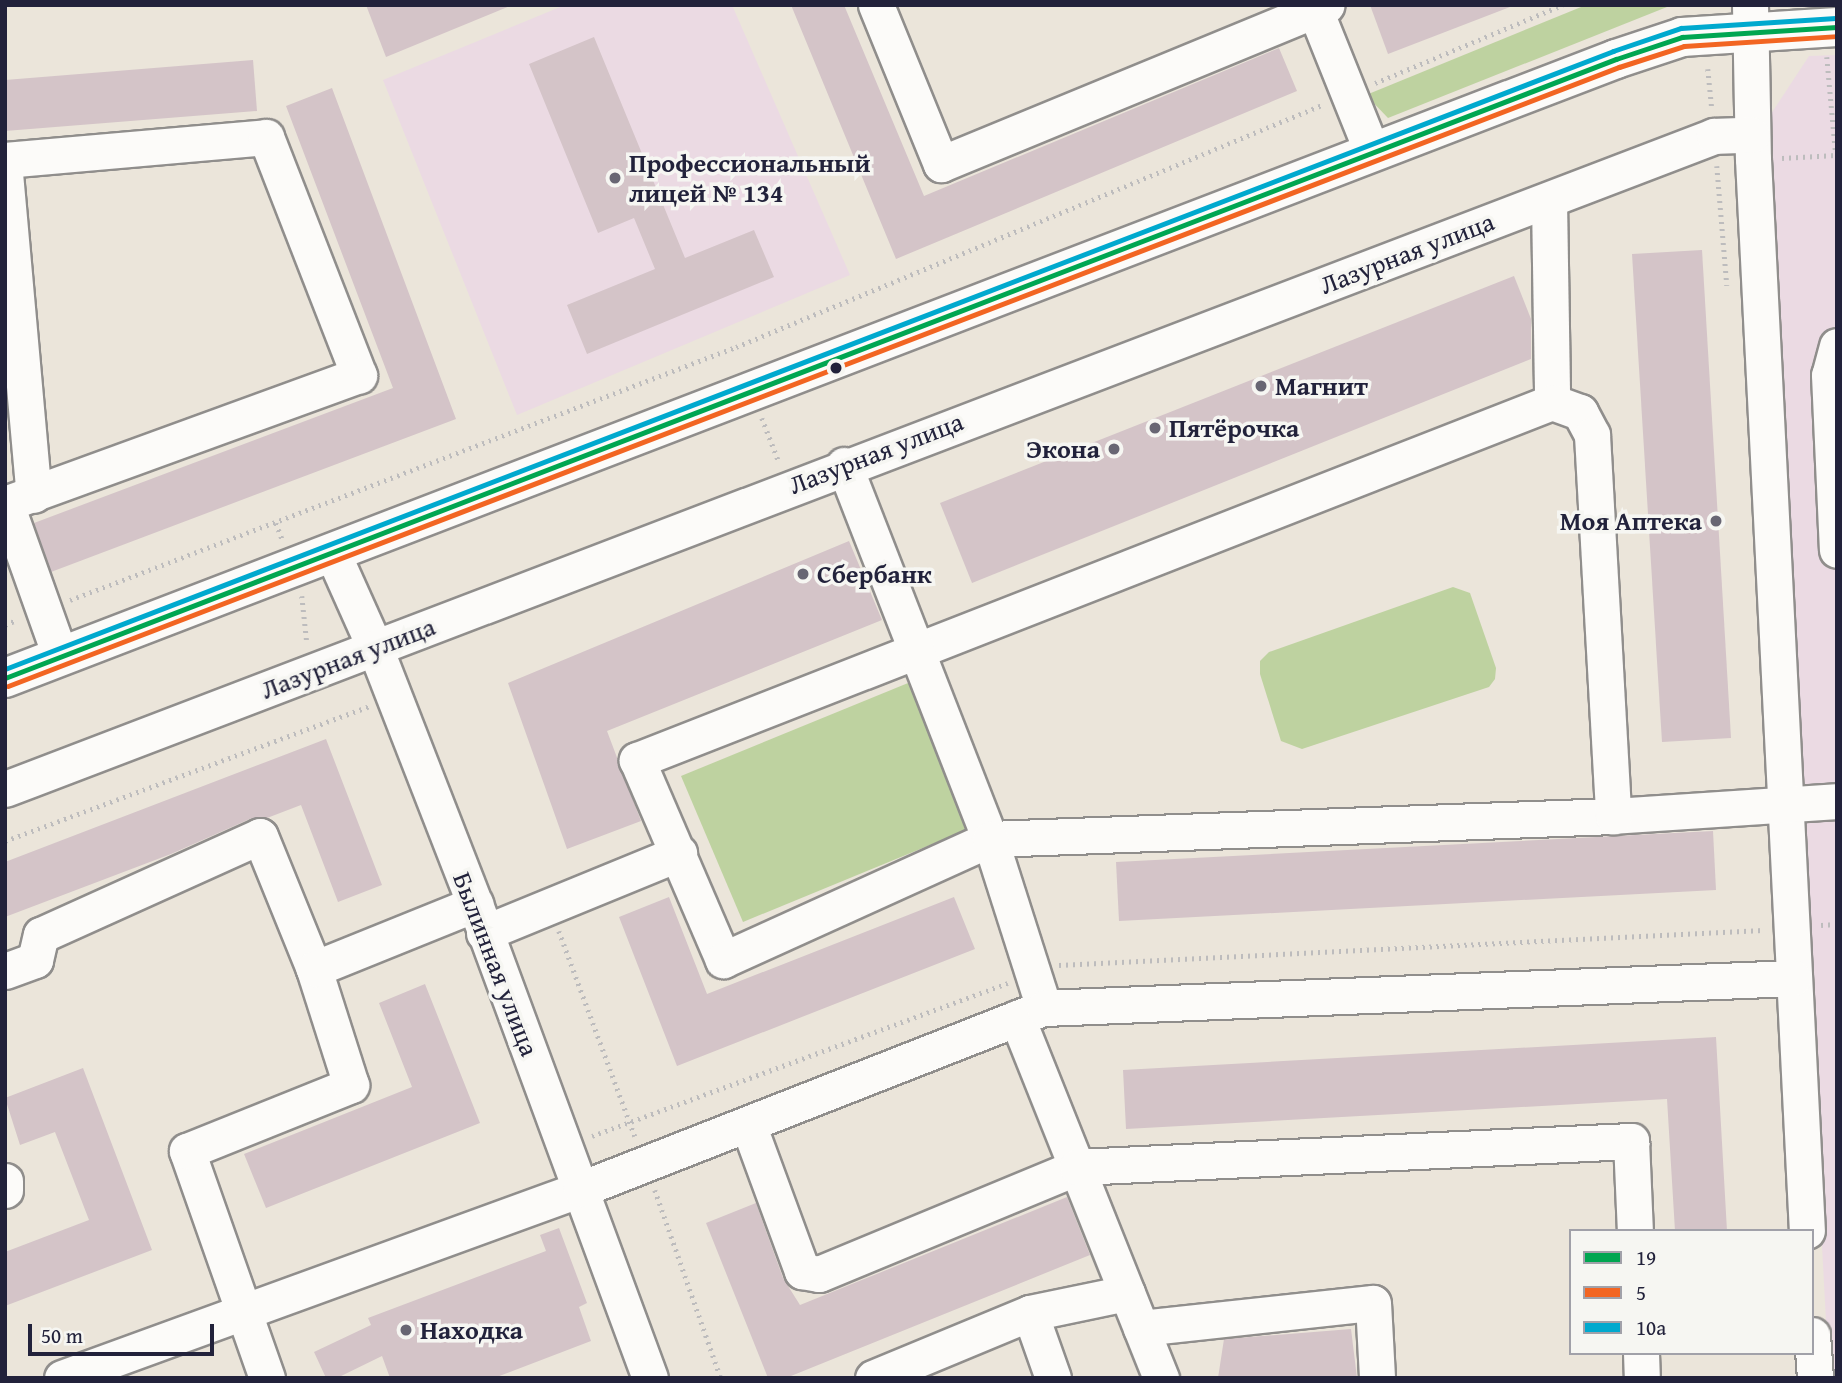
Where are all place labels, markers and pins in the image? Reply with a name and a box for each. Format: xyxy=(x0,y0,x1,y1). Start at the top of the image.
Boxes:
place label: Профессиональный лицей № 134 xyxy=(629,147,871,208)
marker: Профессиональный лицей № 134 xyxy=(607,170,623,186)
unlabelled marker xyxy=(829,361,843,375)
place label: Магнит xyxy=(1275,370,1368,402)
marker: Магнит xyxy=(1253,378,1269,394)
place label: Пятёрочка xyxy=(1169,412,1299,444)
marker: Пятёрочка xyxy=(1147,420,1163,436)
place label: Экона xyxy=(1026,433,1100,465)
marker: Экона xyxy=(1106,441,1122,457)
place label: Моя Аптека xyxy=(1560,505,1702,537)
marker: Моя Аптека xyxy=(1708,513,1724,529)
place label: Сбербанк xyxy=(817,558,932,590)
marker: Сбербанк xyxy=(795,566,811,582)
place label: Находка xyxy=(420,1314,523,1346)
marker: Находка xyxy=(398,1322,414,1338)

